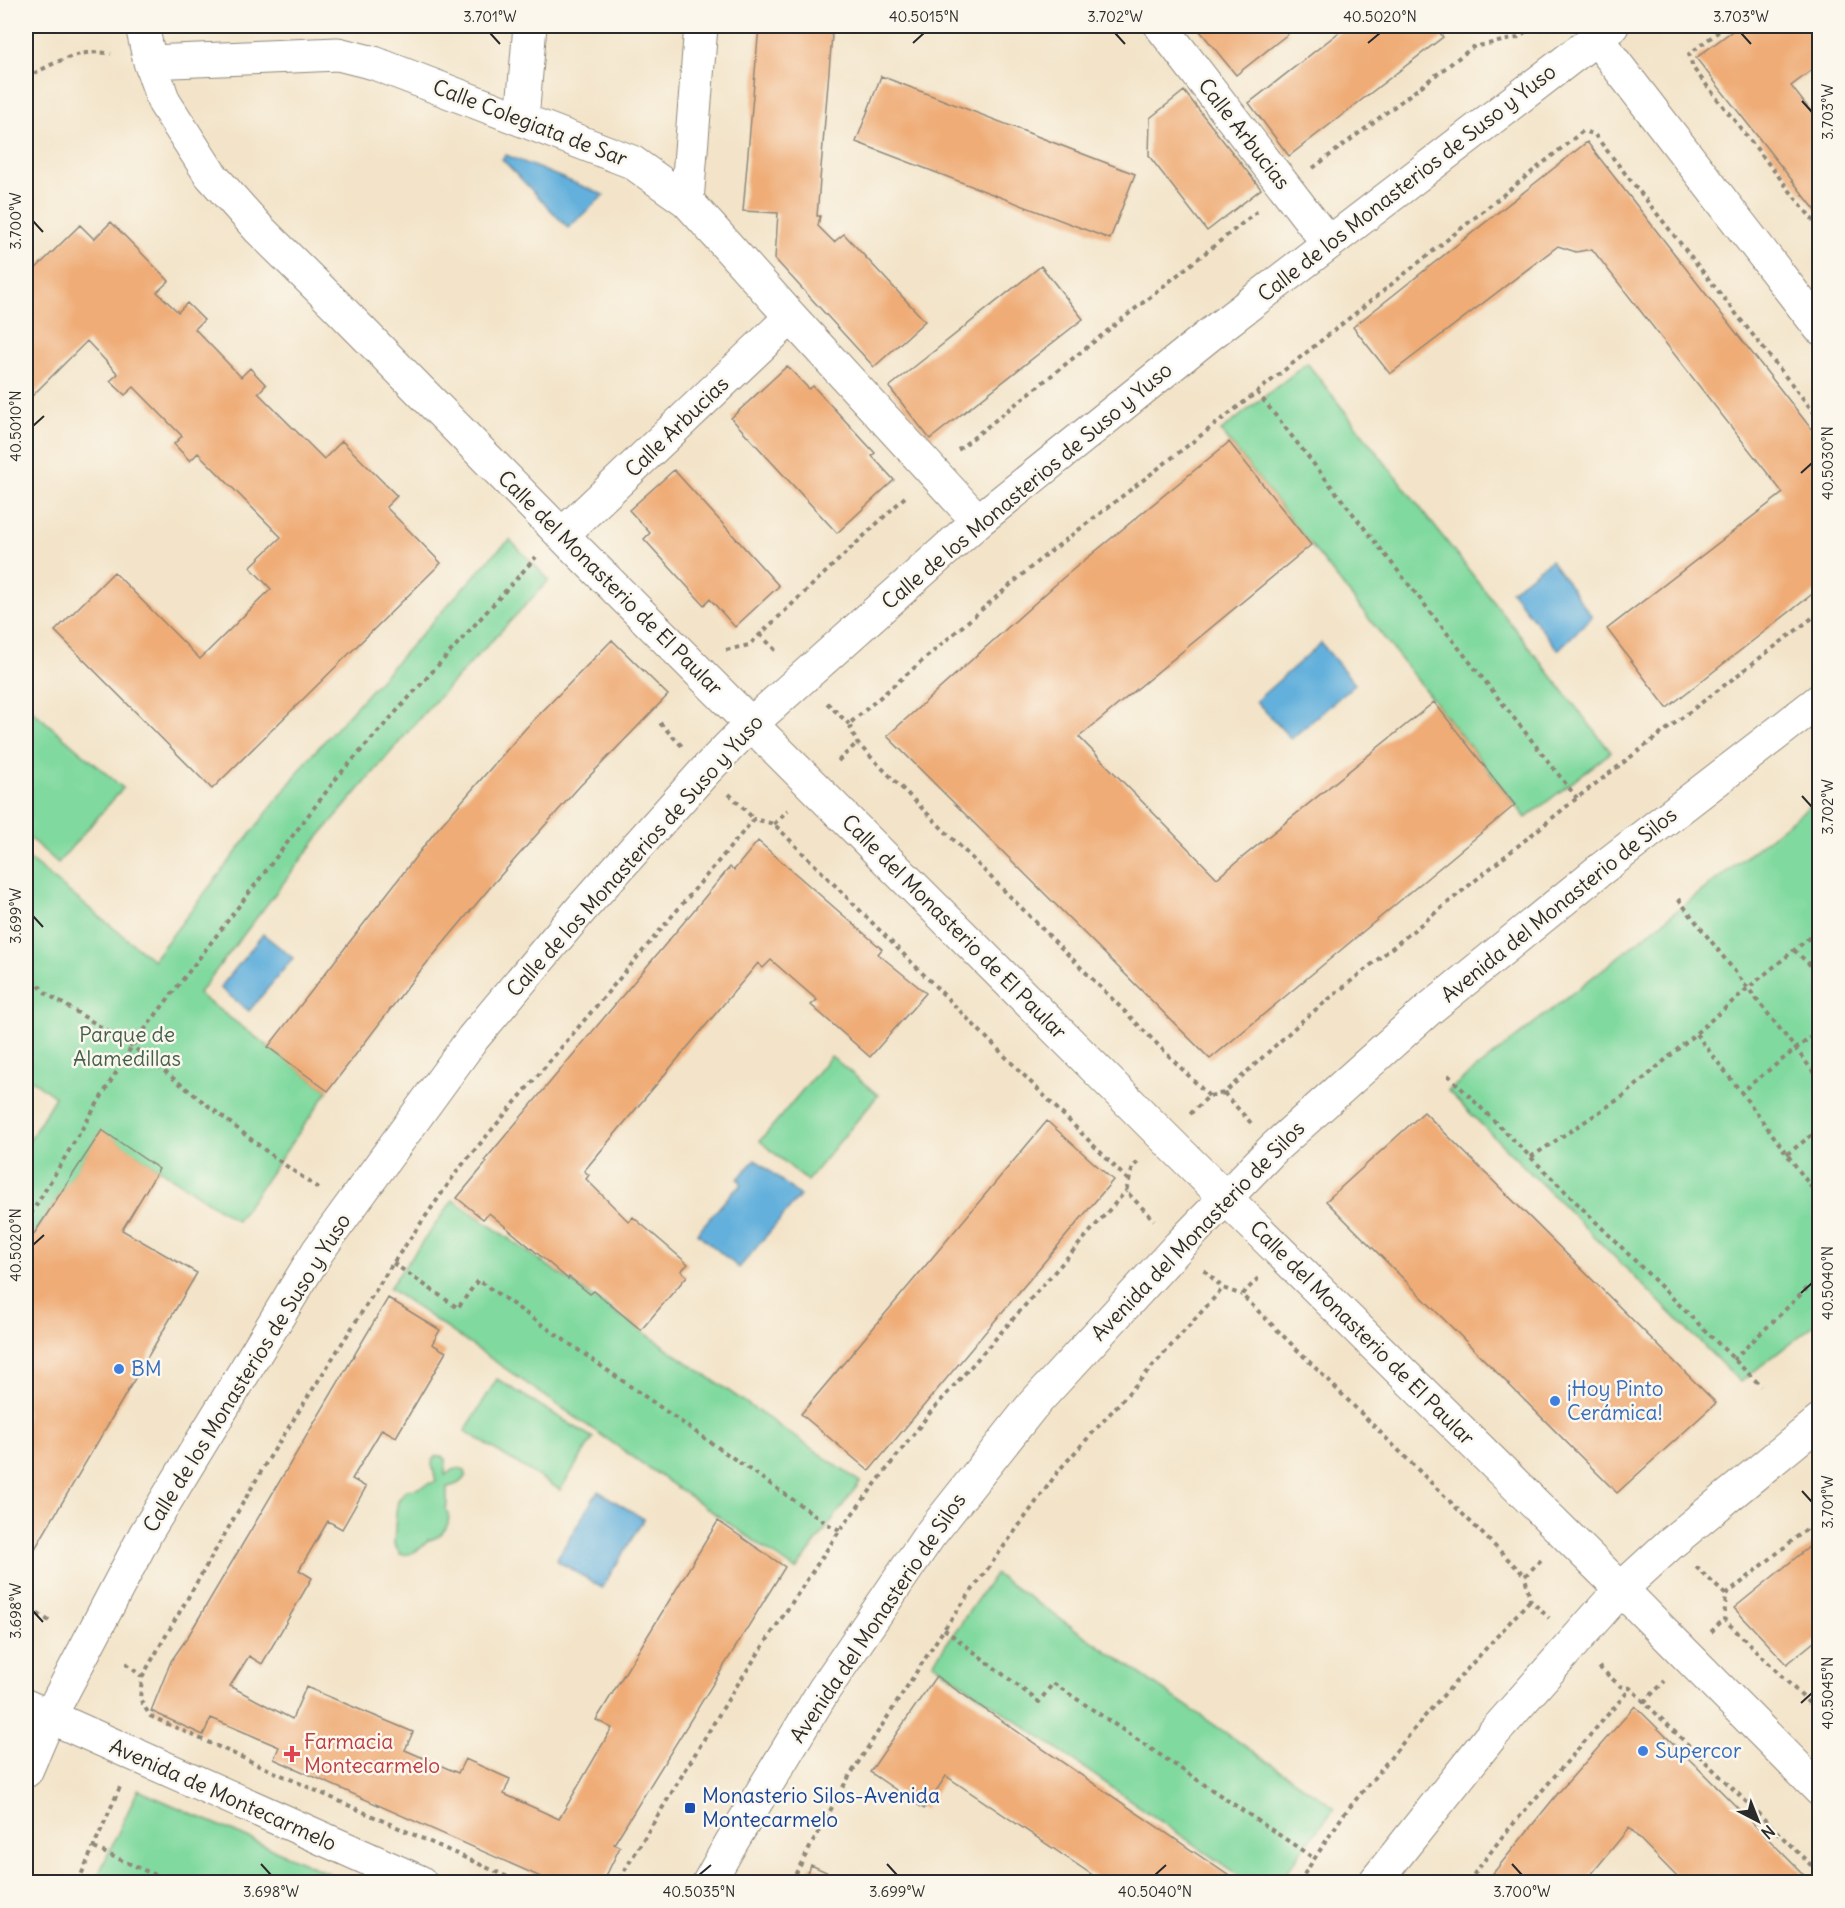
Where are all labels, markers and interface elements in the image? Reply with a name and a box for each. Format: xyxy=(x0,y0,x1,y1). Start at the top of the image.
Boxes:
text: 3.701°W xyxy=(463,7,517,26)
text: 40.5015°N xyxy=(889,7,959,26)
text: 3.702°W xyxy=(1087,7,1143,26)
text: 40.5020°N xyxy=(1343,7,1417,26)
text: 3.703°W xyxy=(1713,7,1769,26)
street label: Calle de los Monasterios de Suso y Yuso xyxy=(1252,58,1561,307)
street label: Calle Colegiata de Sar xyxy=(429,73,632,172)
street label: Calle Arbucias xyxy=(1192,73,1296,195)
text: 3.703°W xyxy=(1818,84,1837,140)
text: 3.700°W xyxy=(6,192,25,250)
street label: Calle de los Monasterios de Suso y Yuso xyxy=(876,356,1177,615)
street label: Calle Arbucias xyxy=(619,370,734,483)
text: 40.5010°N xyxy=(6,390,25,462)
text: 40.5030°N xyxy=(1818,426,1837,500)
street label: Calle del Monasterio de El Paular xyxy=(492,464,729,701)
street label: Calle de los Monasterios de Suso y Yuso xyxy=(500,709,769,1003)
text: 3.702°W xyxy=(1818,779,1837,835)
street label: Avenida del Monasterio de Silos xyxy=(1435,801,1682,1008)
street label: Calle del Monasterio de El Paular xyxy=(836,808,1073,1045)
text: 3.699°W xyxy=(6,888,25,944)
park label: Parque de Alamedillas xyxy=(73,1021,181,1072)
street label: Avenida del Monasterio de Silos xyxy=(1085,1115,1310,1346)
text: 40.5020°N xyxy=(6,1208,25,1282)
street label: Calle de los Monasterios de Suso y Yuso xyxy=(137,1208,356,1537)
street label: Calle del Monasterio de El Paular xyxy=(1244,1214,1481,1451)
text: 40.5040°N xyxy=(1818,1246,1837,1320)
place label: BM xyxy=(131,1355,162,1382)
marker: BM xyxy=(112,1362,126,1376)
place label: ¡Hoy Pinto Cerámica! xyxy=(1567,1375,1664,1426)
marker: ¡Hoy Pinto Cerámica! xyxy=(1548,1394,1562,1408)
text: 3.701°W xyxy=(1818,1475,1837,1529)
street label: Avenida del Monasterio de Silos xyxy=(784,1487,972,1748)
text: 3.698°W xyxy=(6,1583,25,1639)
text: 40.5045°N xyxy=(1818,1657,1837,1729)
place label: Farmacia Montecarmelo xyxy=(304,1728,440,1779)
street label: Avenida de Montecarmelo xyxy=(105,1732,341,1857)
place label: Supercor xyxy=(1655,1737,1742,1764)
marker: Supercor xyxy=(1636,1744,1650,1758)
marker: Farmacia Montecarmelo xyxy=(285,1747,299,1761)
place label: Monasterio Silos-Avenida Montecarmelo xyxy=(702,1782,940,1833)
north arrow xyxy=(1728,1791,1788,1851)
marker: Monasterio Silos-Avenida Montecarmelo xyxy=(683,1801,697,1815)
text: N xyxy=(1757,1821,1779,1843)
text: 3.698°W xyxy=(243,1882,299,1901)
text: 40.5035°N xyxy=(663,1882,735,1901)
text: 3.699°W xyxy=(869,1882,925,1901)
text: 40.5040°N xyxy=(1118,1882,1192,1901)
text: 3.700°W xyxy=(1493,1882,1551,1901)

